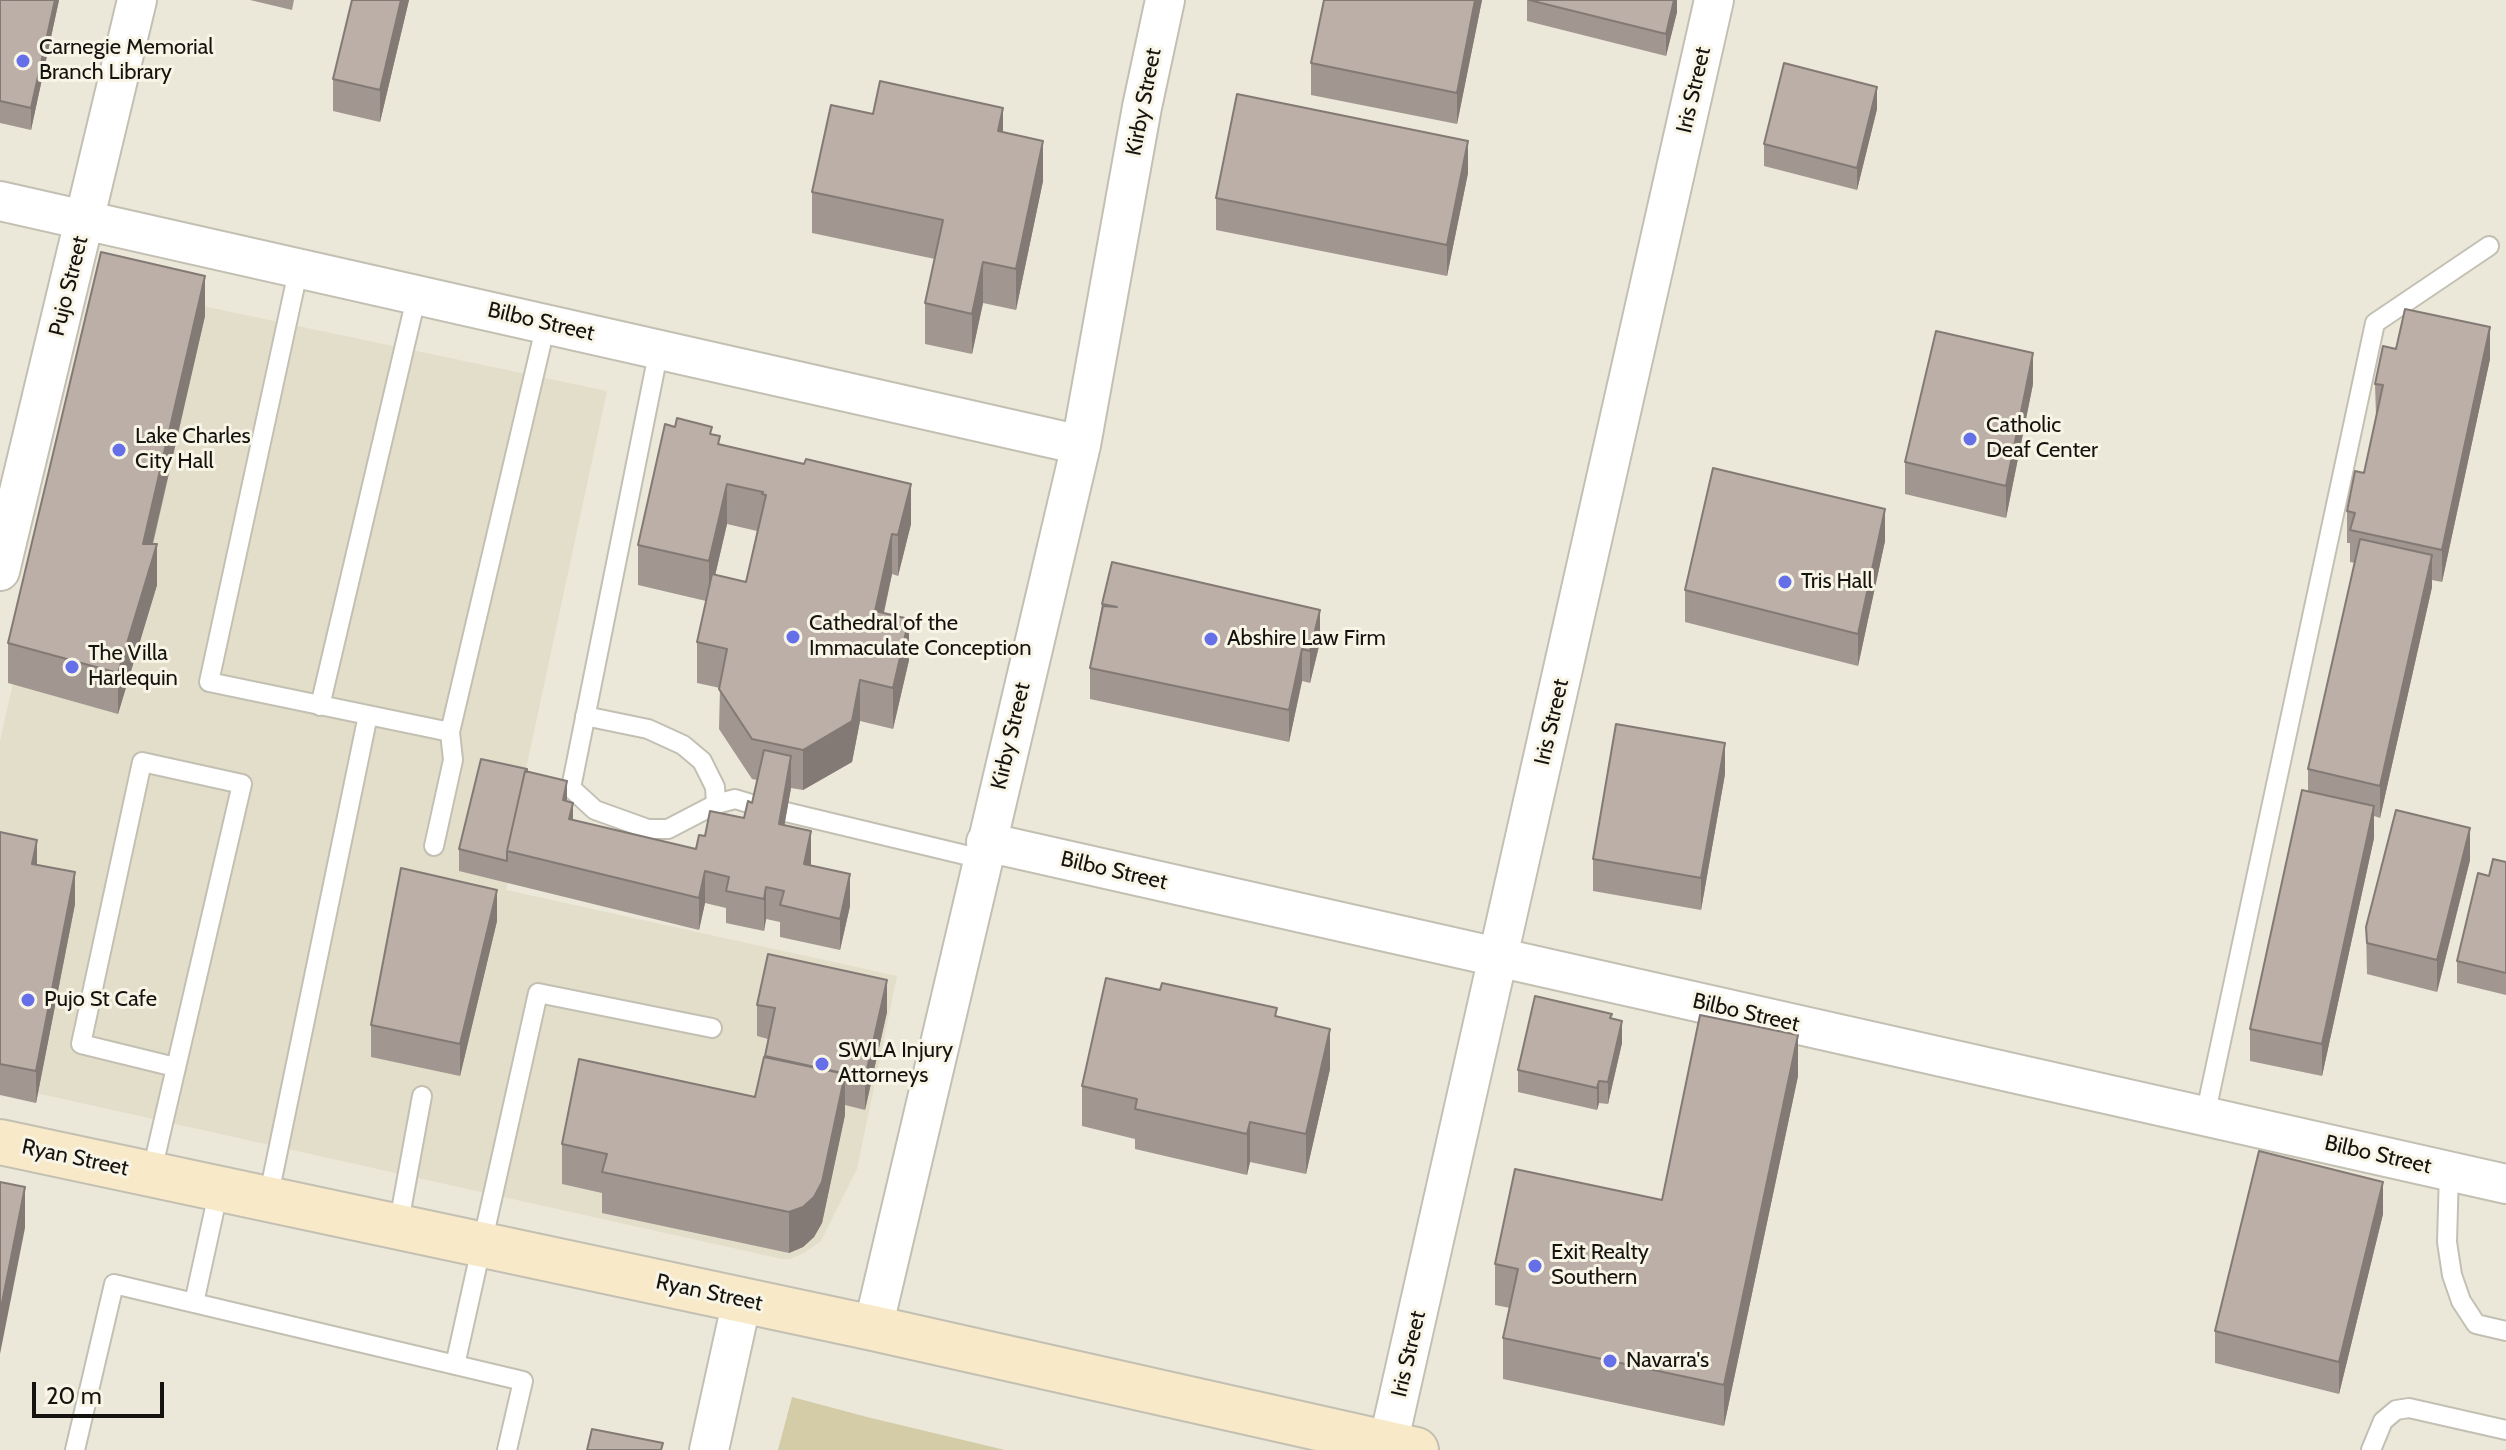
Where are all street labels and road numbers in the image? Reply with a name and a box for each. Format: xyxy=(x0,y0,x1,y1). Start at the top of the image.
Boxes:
street label: Iris Street xyxy=(1671,44,1717,136)
street label: Kirby Street xyxy=(1121,46,1167,158)
street label: Pujo Street xyxy=(44,233,94,339)
street label: Bilbo Street xyxy=(485,297,597,347)
street label: Iris Street xyxy=(1529,676,1575,768)
street label: Kirby Street xyxy=(986,680,1036,792)
street label: Bilbo Street xyxy=(1058,846,1170,896)
street label: Bilbo Street xyxy=(1690,988,1802,1038)
street label: Bilbo Street xyxy=(2322,1130,2434,1180)
street label: Ryan Street xyxy=(19,1134,131,1182)
street label: Ryan Street xyxy=(653,1269,765,1317)
street label: Iris Street xyxy=(1386,1308,1432,1400)

